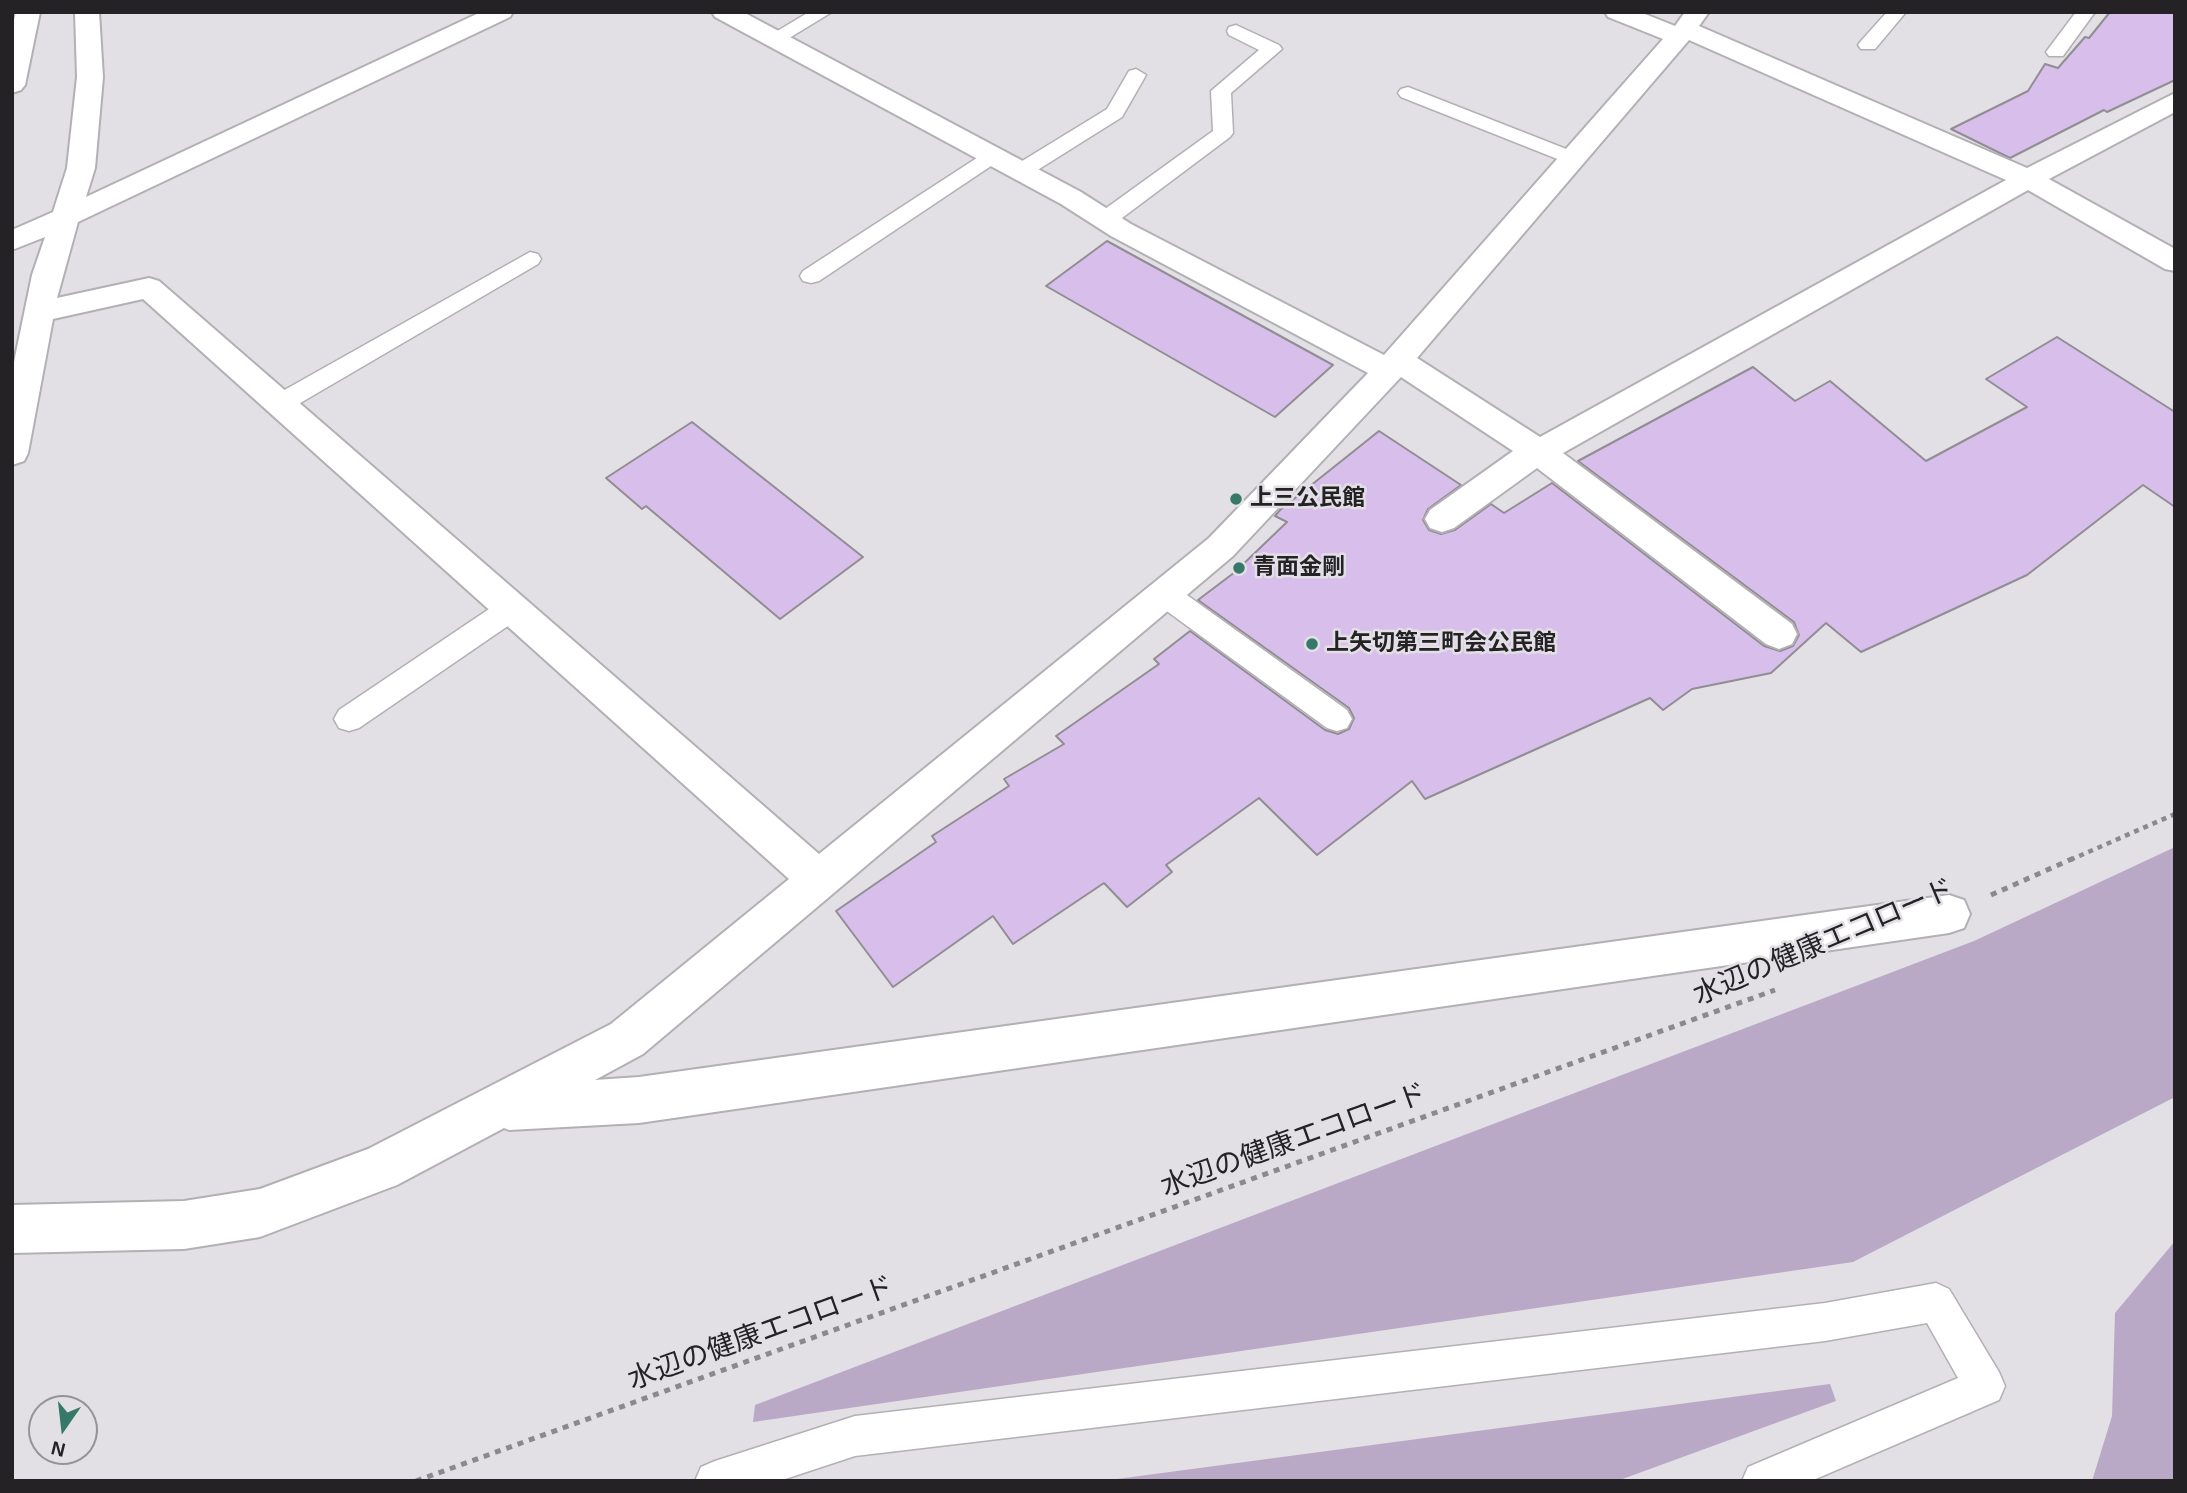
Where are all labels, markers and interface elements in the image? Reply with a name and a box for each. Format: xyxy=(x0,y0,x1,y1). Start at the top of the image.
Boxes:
place label: 上三公民館 xyxy=(1250,485,1365,513)
marker: 上三公民館 xyxy=(1228,491,1244,507)
place label: 青面金剛 xyxy=(1253,554,1345,582)
marker: 青面金剛 xyxy=(1231,560,1247,576)
place label: 上矢切第三町会公民館 xyxy=(1326,630,1556,658)
marker: 上矢切第三町会公民館 xyxy=(1304,636,1320,652)
street label: 水辺の健康エコロード xyxy=(1689,873,1959,1013)
street label: 水辺の健康エコロード xyxy=(1157,1077,1431,1205)
street label: 水辺の健康エコロード xyxy=(624,1270,898,1398)
north arrow xyxy=(28,1395,98,1465)
text: N xyxy=(49,1437,67,1461)

